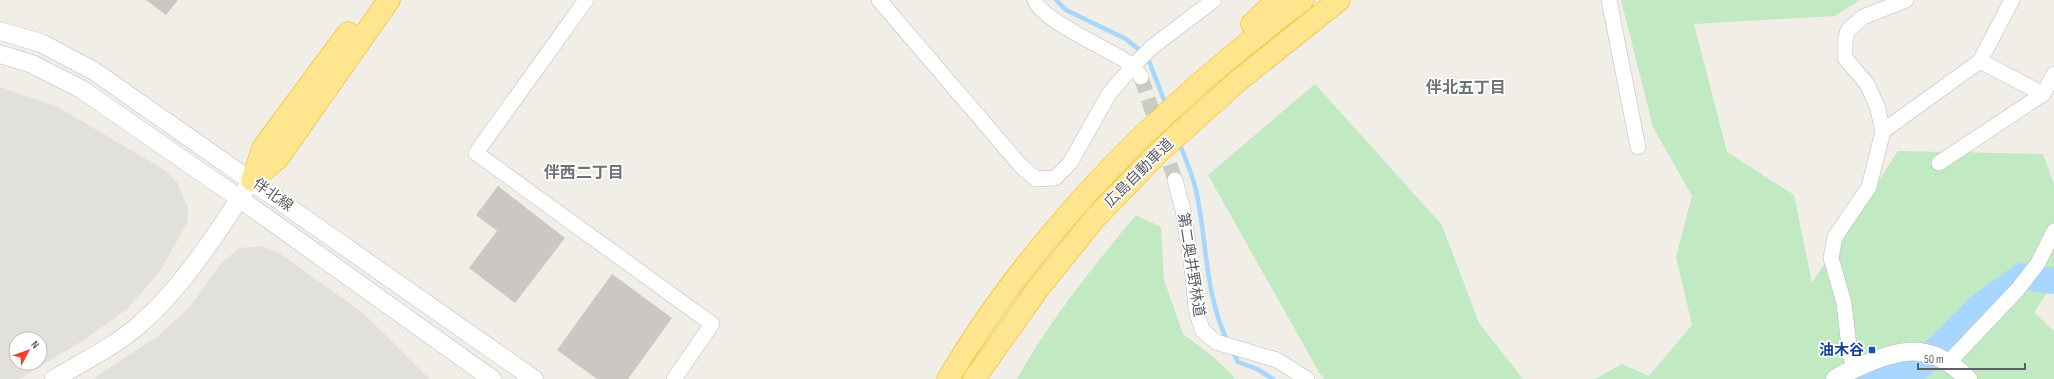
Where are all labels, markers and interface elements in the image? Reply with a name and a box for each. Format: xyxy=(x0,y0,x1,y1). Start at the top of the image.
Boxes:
district label: 伴北五丁目 xyxy=(1425,78,1506,98)
street label: 広島自動車道 xyxy=(1100,134,1178,212)
district label: 伴西二丁目 xyxy=(543,163,624,183)
street label: 伴北線 xyxy=(249,174,297,216)
street label: 第二奥井野林道 xyxy=(1173,212,1209,318)
north arrow xyxy=(8,331,48,371)
text: N xyxy=(28,338,42,351)
place label: 油木谷 xyxy=(1819,341,1864,360)
marker: 油木谷 xyxy=(1867,345,1877,355)
scale bar xyxy=(1918,345,2025,371)
text: 50 m xyxy=(1924,352,1944,367)

